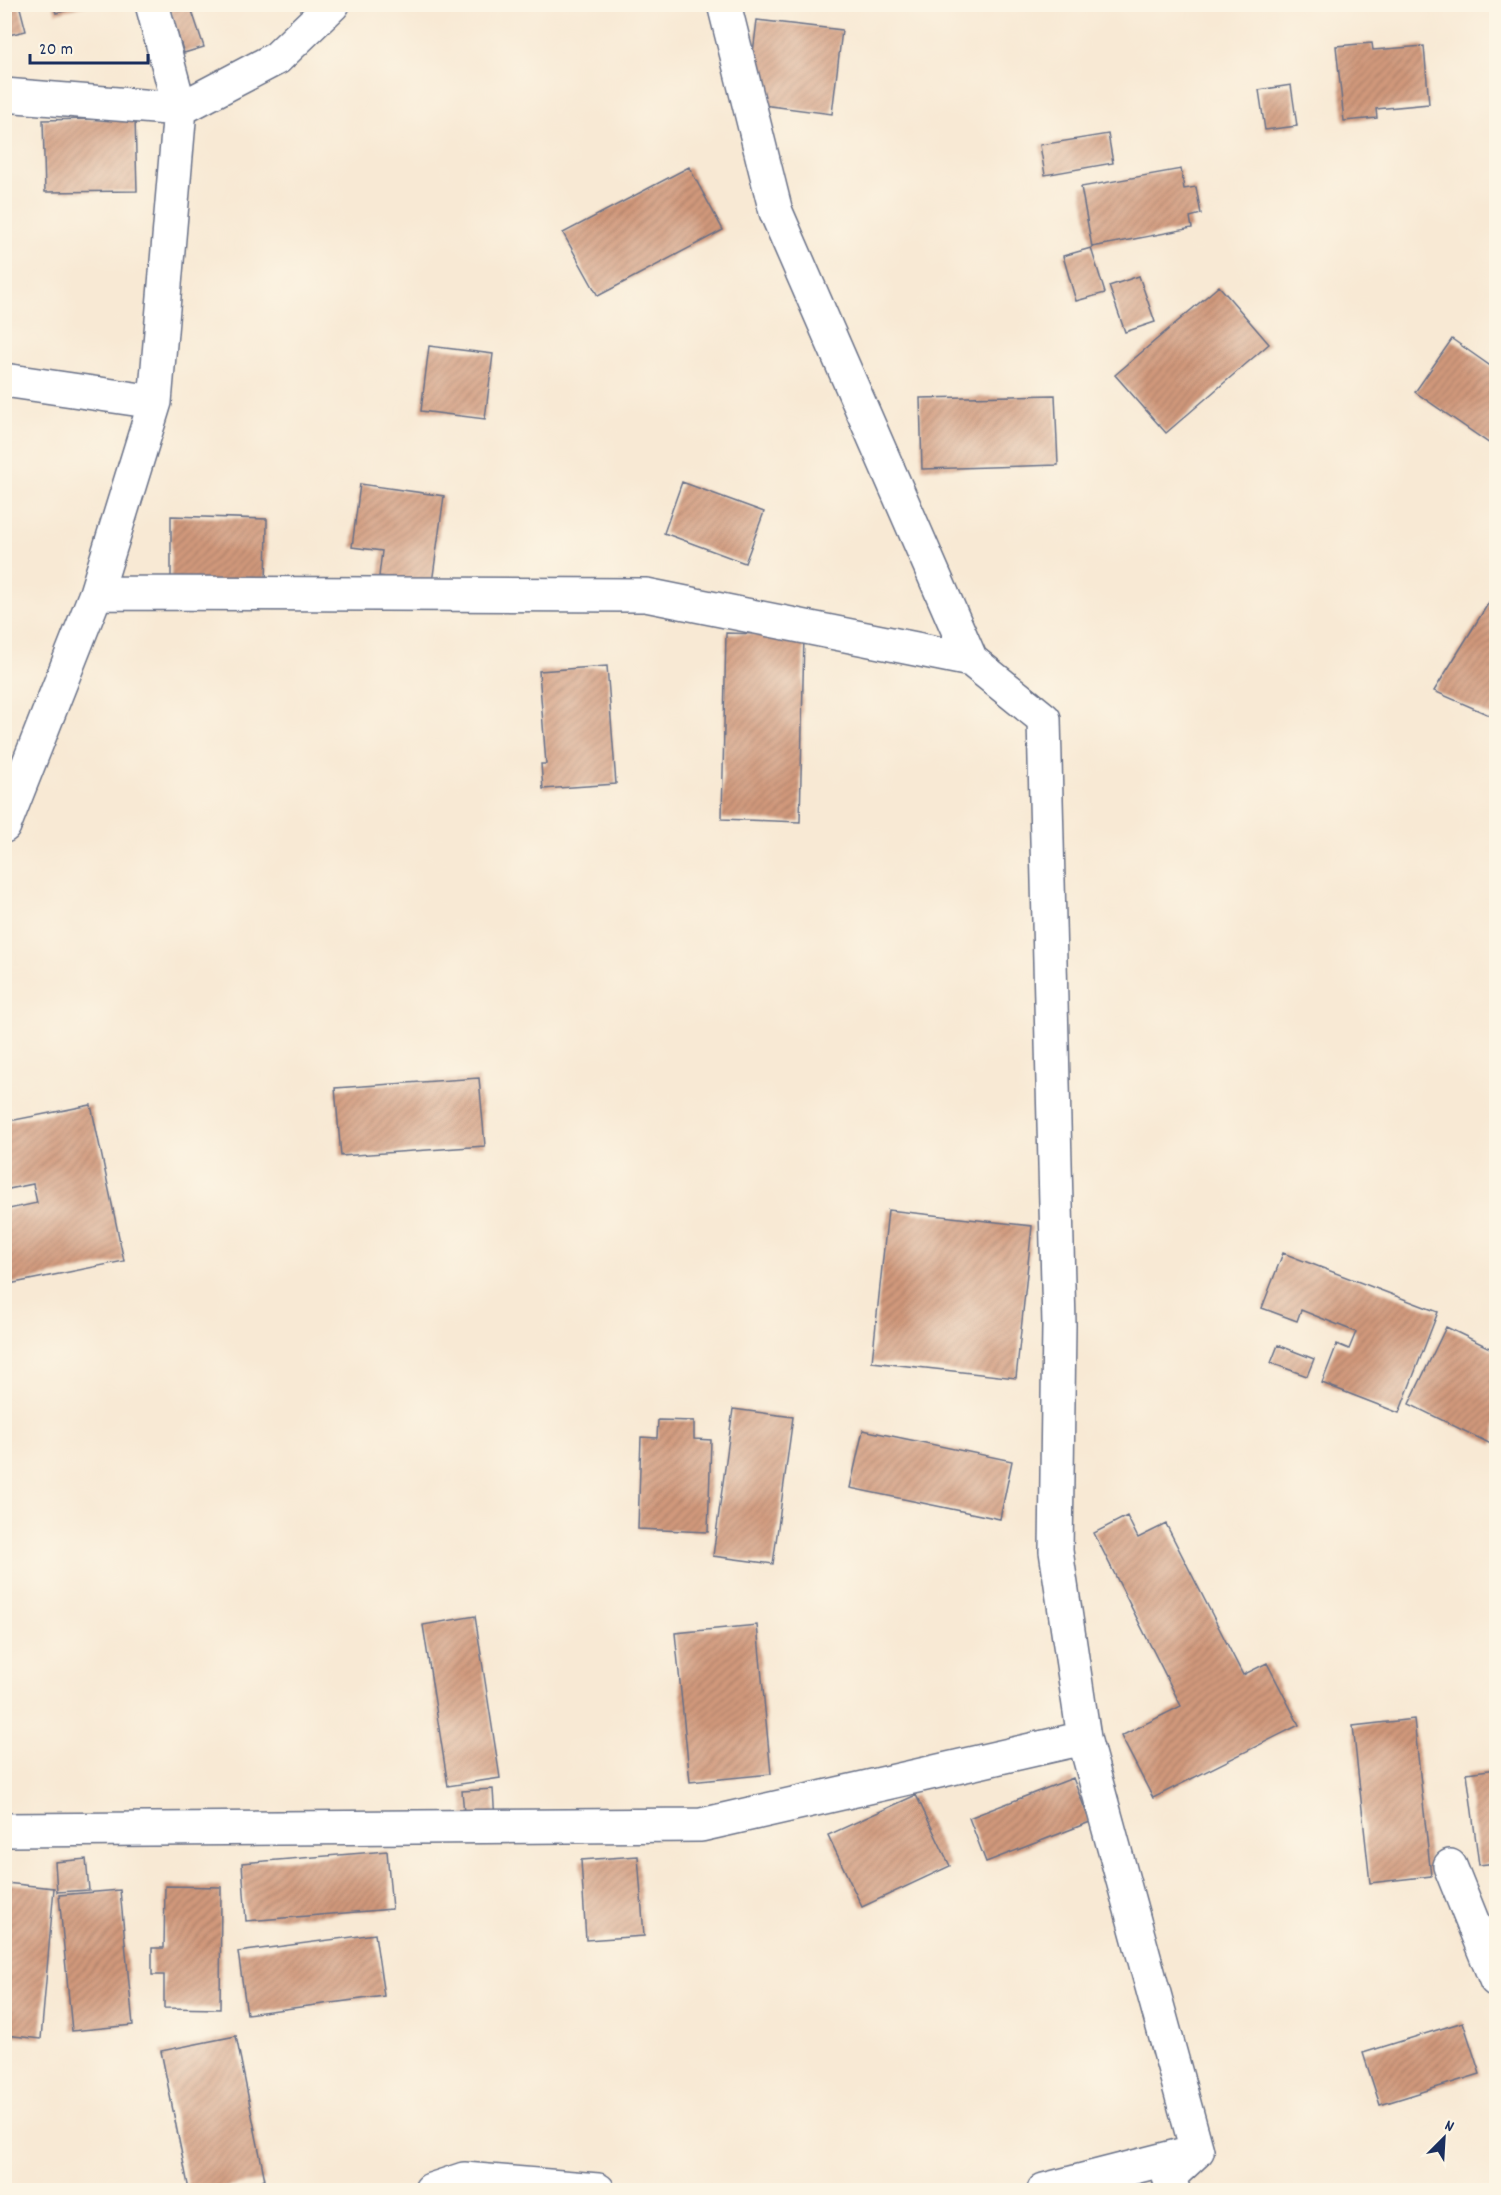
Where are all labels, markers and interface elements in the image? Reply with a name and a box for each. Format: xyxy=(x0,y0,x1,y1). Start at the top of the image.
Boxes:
scale bar xyxy=(30,27,148,65)
text: 20 m xyxy=(39,38,73,63)
north arrow xyxy=(1414,2108,1474,2168)
text: N xyxy=(1441,2114,1457,2139)

